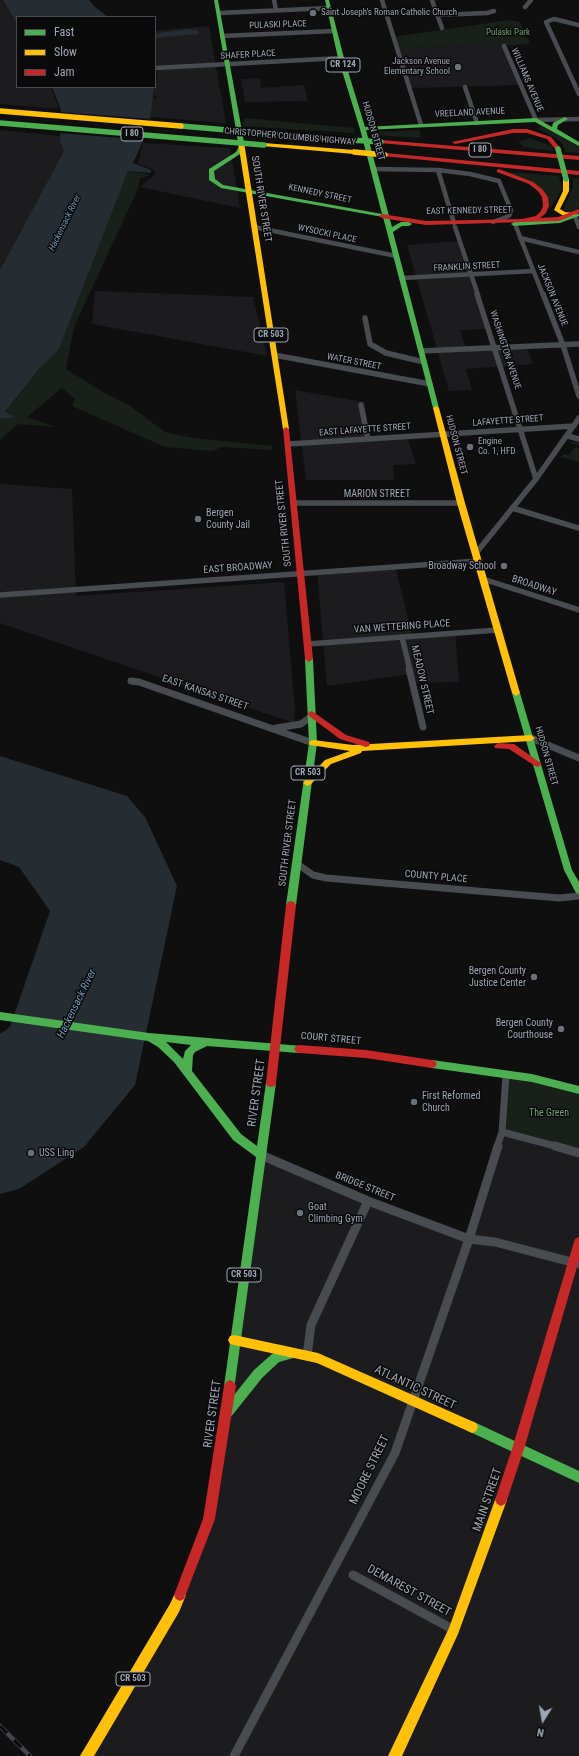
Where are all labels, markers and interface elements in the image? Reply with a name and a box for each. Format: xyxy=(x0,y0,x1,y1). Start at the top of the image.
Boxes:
marker: Saint Joseph's Roman Catholic Church xyxy=(308,8,318,18)
place label: Saint Joseph's Roman Catholic Church xyxy=(321,8,457,18)
legend xyxy=(16,16,156,88)
street label: PULASKI PLACE xyxy=(249,19,307,31)
text: Fast xyxy=(54,25,74,39)
park label: Pulaski Park xyxy=(486,28,530,38)
text: Slow xyxy=(54,45,77,59)
street label: WILLIAMS AVENUE xyxy=(509,47,545,113)
street label: SHAFER PLACE xyxy=(220,48,276,62)
place label: Jackson Avenue Elementary School xyxy=(384,57,450,78)
road number: CR 124 xyxy=(326,58,360,72)
marker: Jackson Avenue Elementary School xyxy=(453,62,463,72)
text: Jam xyxy=(54,65,75,79)
street label: HUDSON STREET xyxy=(359,100,387,162)
street label: VREELAND AVENUE xyxy=(434,106,506,120)
street label: CHRISTOPHER COLUMBUS HIGHWAY xyxy=(224,126,356,148)
road number: I 80 xyxy=(121,127,143,141)
road number: I 80 xyxy=(469,143,491,157)
street label: SOUTH RIVER STREET xyxy=(248,155,274,243)
street label: KENNEDY STREET xyxy=(287,182,353,206)
water label: Hackensack River xyxy=(47,193,83,253)
street label: EAST KENNEDY STREET xyxy=(426,205,512,217)
street label: WYSOCKI PLACE xyxy=(297,222,357,246)
street label: FRANKLIN STREET xyxy=(433,260,501,274)
street label: JACKSON AVENUE xyxy=(535,262,569,328)
street label: WASHINGTON AVENUE xyxy=(487,309,523,391)
road number: CR 503 xyxy=(254,328,288,342)
street label: WATER STREET xyxy=(326,351,382,373)
street label: LAFAYETTE STREET xyxy=(472,413,544,429)
street label: HUDSON STREET xyxy=(443,414,469,476)
street label: EAST LAFAYETTE STREET xyxy=(319,421,411,439)
place label: Engine Co. 1, HFD xyxy=(478,437,515,458)
marker: Engine Co. 1, HFD xyxy=(465,442,475,452)
street label: SOUTH RIVER STREET xyxy=(273,479,295,567)
street label: MARION STREET xyxy=(344,488,410,500)
place label: Bergen County Jail xyxy=(206,507,250,530)
marker: Bergen County Jail xyxy=(193,514,203,524)
street label: EAST BROADWAY xyxy=(203,560,273,576)
place label: Broadway School xyxy=(428,560,496,572)
marker: Broadway School xyxy=(499,561,509,571)
street label: BROADWAY xyxy=(510,573,558,599)
street label: VAN WETTERING PLACE xyxy=(353,618,451,636)
street label: MEADOW STREET xyxy=(408,644,436,716)
street label: EAST KANSAS STREET xyxy=(160,673,250,713)
street label: HUDSON STREET xyxy=(532,725,560,787)
road number: CR 503 xyxy=(291,766,325,780)
street label: SOUTH RIVER STREET xyxy=(277,799,299,887)
street label: COUNTY PLACE xyxy=(404,868,468,886)
place label: Bergen County Justice Center xyxy=(469,965,526,988)
water label: Hackensack River xyxy=(55,968,99,1040)
marker: Bergen County Justice Center xyxy=(529,972,539,982)
place label: Bergen County Courthouse xyxy=(496,1017,553,1040)
marker: Bergen County Courthouse xyxy=(556,1024,566,1034)
street label: COURT STREET xyxy=(300,1030,362,1048)
street label: RIVER STREET xyxy=(245,1058,269,1128)
place label: First Reformed Church xyxy=(422,1090,480,1114)
marker: First Reformed Church xyxy=(409,1097,419,1107)
park label: The Green xyxy=(529,1107,569,1119)
place label: USS Ling xyxy=(39,1147,74,1159)
marker: USS Ling xyxy=(26,1148,36,1158)
street label: BRIDGE STREET xyxy=(334,1170,396,1204)
place label: Goat Climbing Gym xyxy=(308,1201,363,1224)
marker: Goat Climbing Gym xyxy=(295,1208,305,1218)
road number: CR 503 xyxy=(227,1268,261,1282)
street label: ATLANTIC STREET xyxy=(372,1363,458,1413)
street label: RIVER STREET xyxy=(201,1379,225,1449)
street label: MOORE STREET xyxy=(347,1433,393,1507)
street label: MAIN STREET xyxy=(470,1466,506,1534)
street label: DEMAREST STREET xyxy=(365,1562,453,1620)
road number: CR 503 xyxy=(116,1672,150,1686)
north arrow xyxy=(523,1700,563,1740)
text: N xyxy=(536,1725,545,1739)

